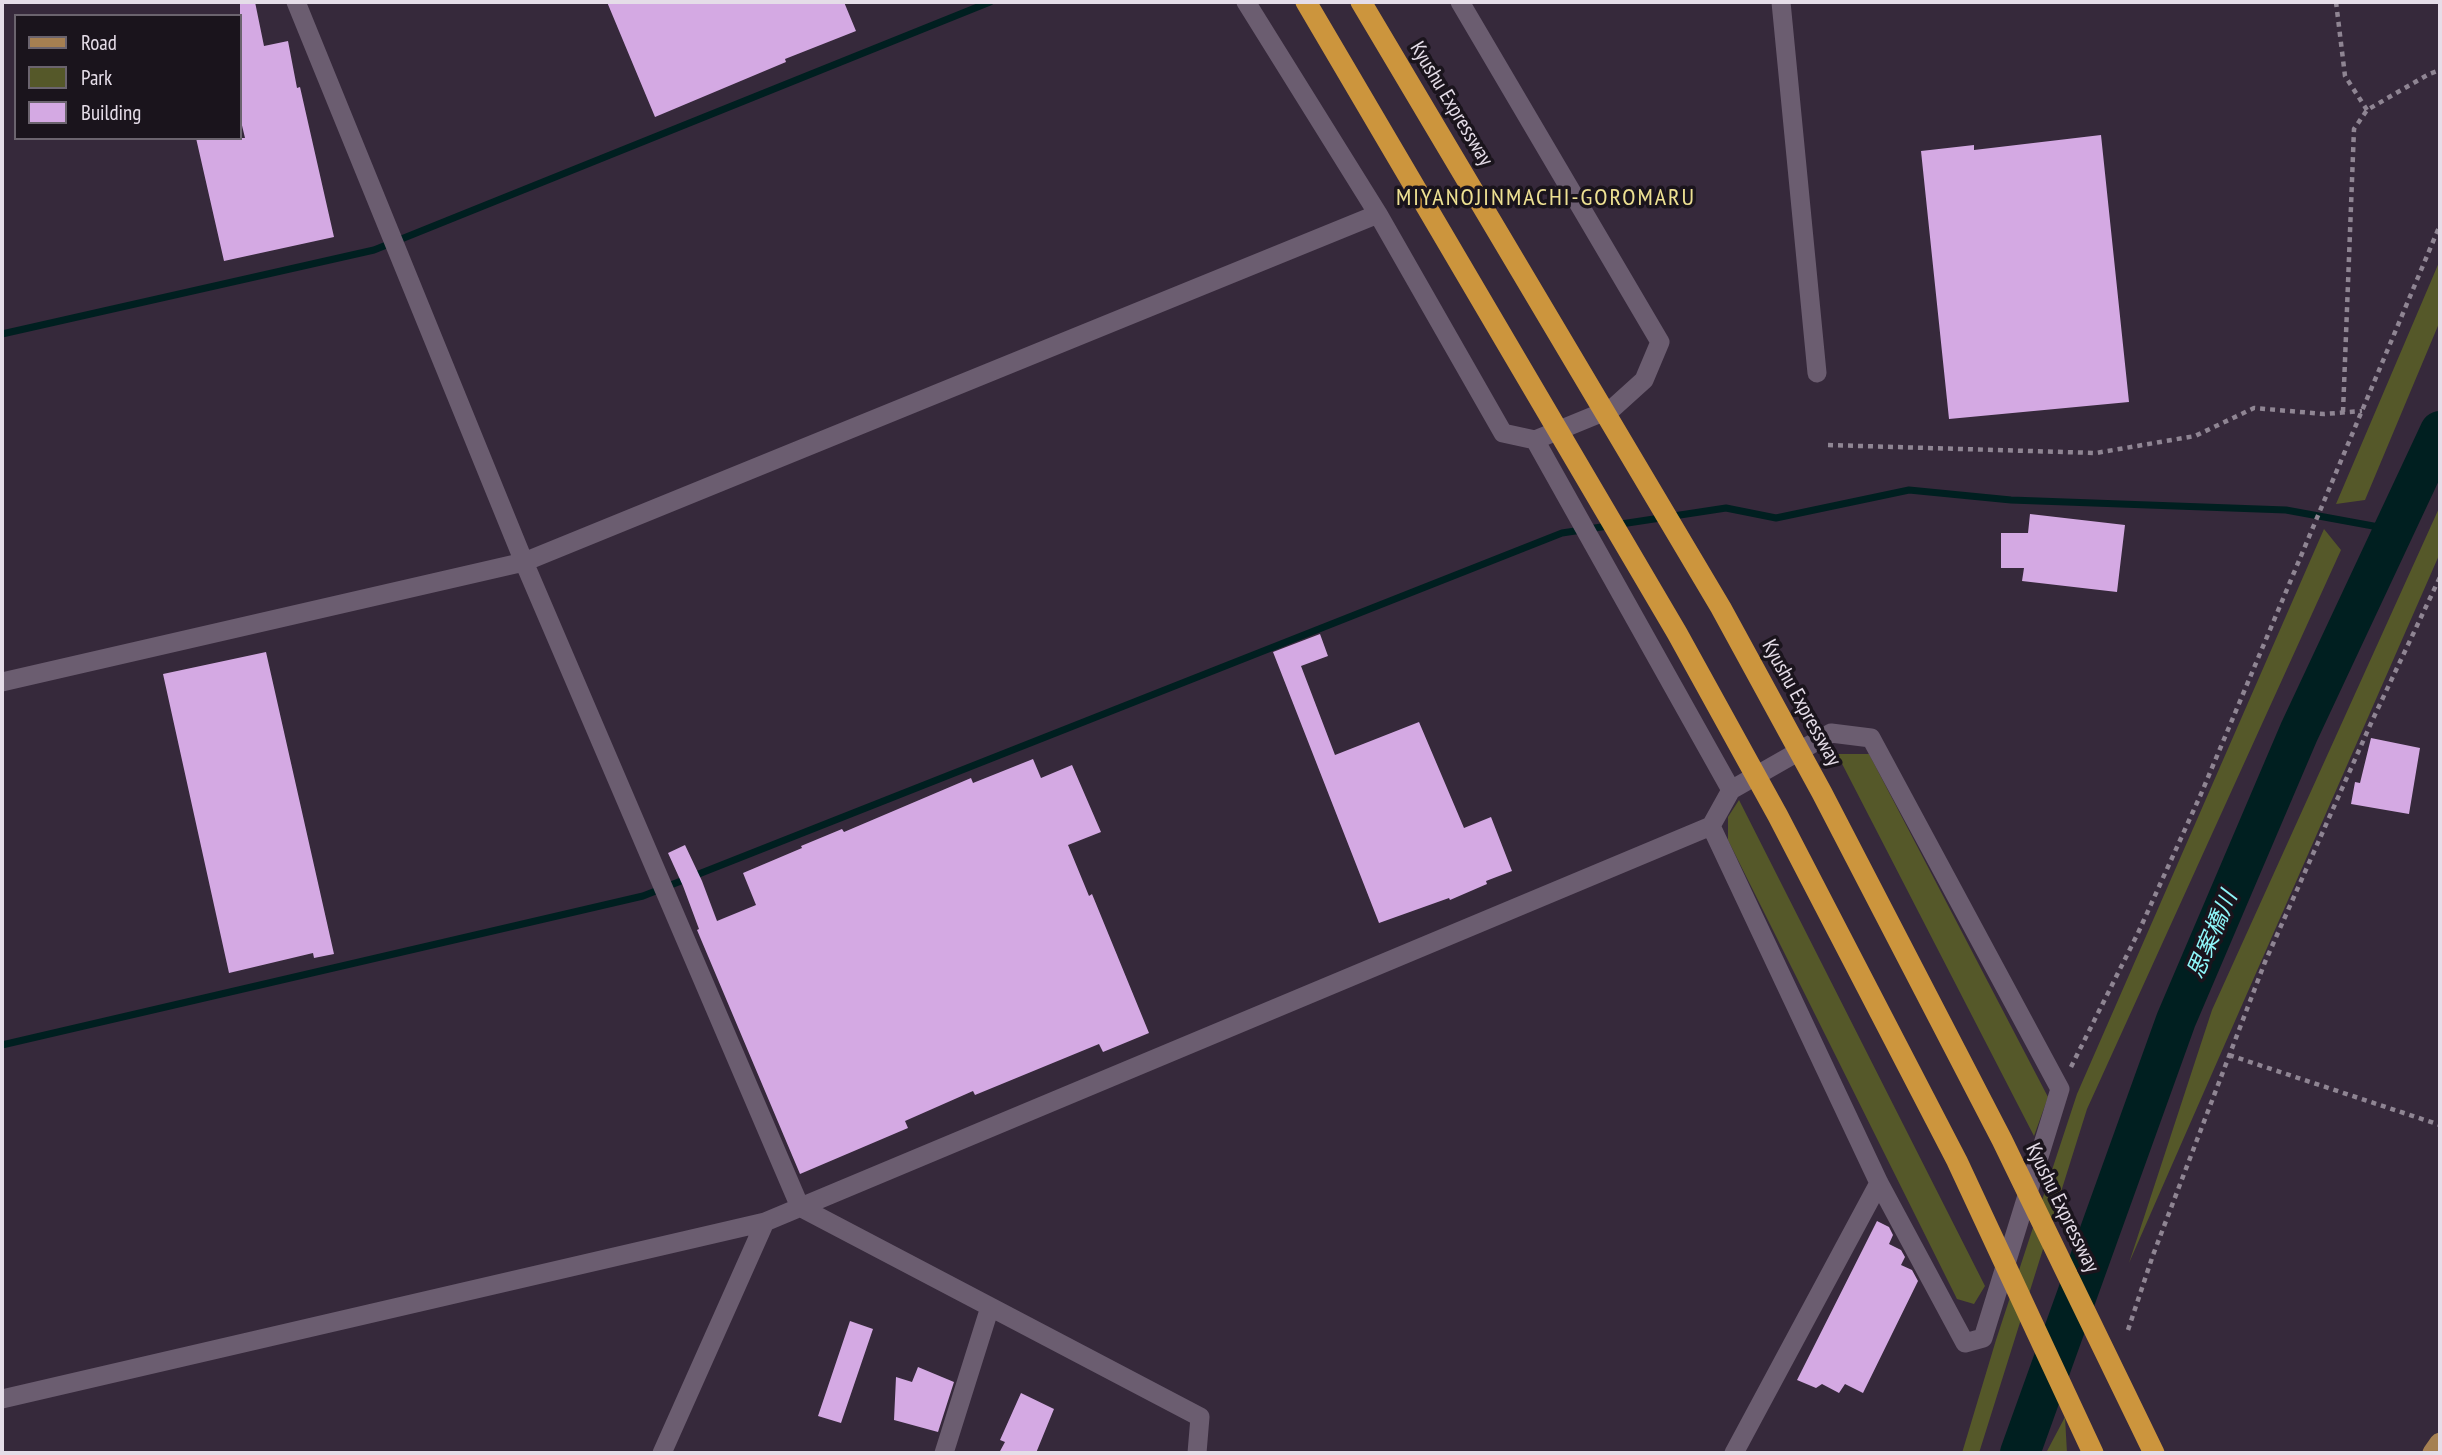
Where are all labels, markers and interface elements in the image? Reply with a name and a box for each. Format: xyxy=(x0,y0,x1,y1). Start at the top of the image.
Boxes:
legend xyxy=(14,14,242,140)
text: Road xyxy=(81,29,117,56)
street label: Kyushu Expressway xyxy=(1404,37,1498,171)
text: Park xyxy=(81,64,112,91)
text: Building xyxy=(81,99,141,126)
district label: MIYANOJINMACHI-GOROMARU xyxy=(1399,184,1693,212)
street label: Kyushu Expressway xyxy=(1756,635,1846,771)
water label: 思案橋川 xyxy=(2182,887,2244,983)
street label: Kyushu Expressway xyxy=(2020,1139,2104,1277)

